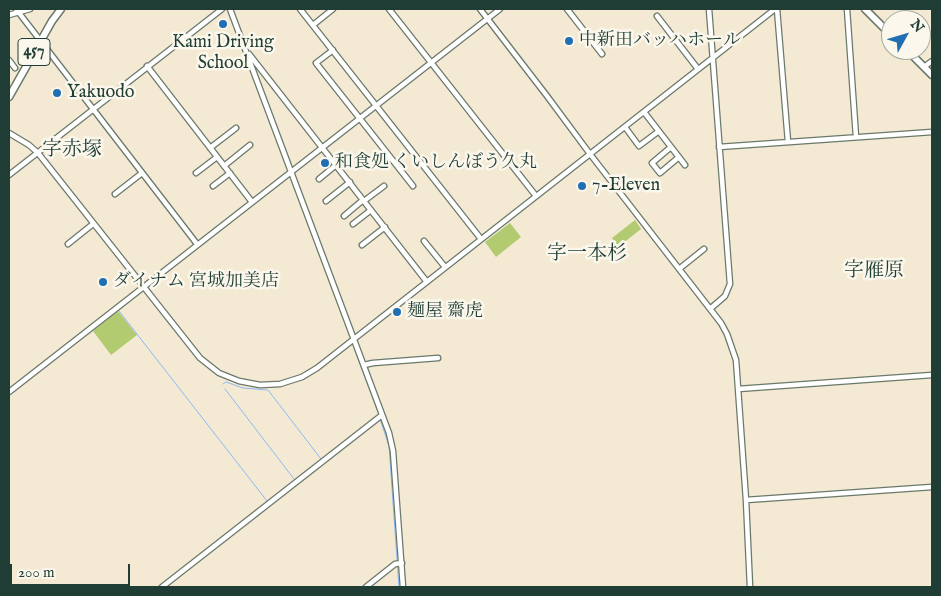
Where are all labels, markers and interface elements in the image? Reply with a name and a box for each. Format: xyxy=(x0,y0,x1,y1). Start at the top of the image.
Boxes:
north arrow xyxy=(881,10,931,60)
text: N xyxy=(906,16,928,37)
marker: Kami Driving School xyxy=(217,18,229,30)
place label: 中新田バッハホール xyxy=(579,30,741,52)
place label: Kami Driving School xyxy=(172,32,274,74)
marker: 中新田バッハホール xyxy=(563,35,575,47)
road number: 457 xyxy=(18,38,50,66)
place label: Yakuodo xyxy=(67,82,134,104)
marker: Yakuodo xyxy=(51,87,63,99)
district label: 字赤塚 xyxy=(42,139,102,163)
place label: 和食処 くいしんぼう久丸 xyxy=(335,152,537,174)
marker: 和食処 くいしんぼう久丸 xyxy=(319,157,331,169)
place label: 7-Eleven xyxy=(592,175,660,197)
marker: 7-Eleven xyxy=(576,180,588,192)
district label: 字一本杉 xyxy=(547,243,627,267)
district label: 字雁原 xyxy=(844,260,904,284)
place label: ダイナム 宮城加美店 xyxy=(113,271,279,293)
marker: ダイナム 宮城加美店 xyxy=(97,276,109,288)
place label: 麺屋 齋虎 xyxy=(407,301,483,323)
marker: 麺屋 齋虎 xyxy=(391,306,403,318)
scale bar xyxy=(12,554,132,586)
text: 200 m xyxy=(18,563,55,582)

